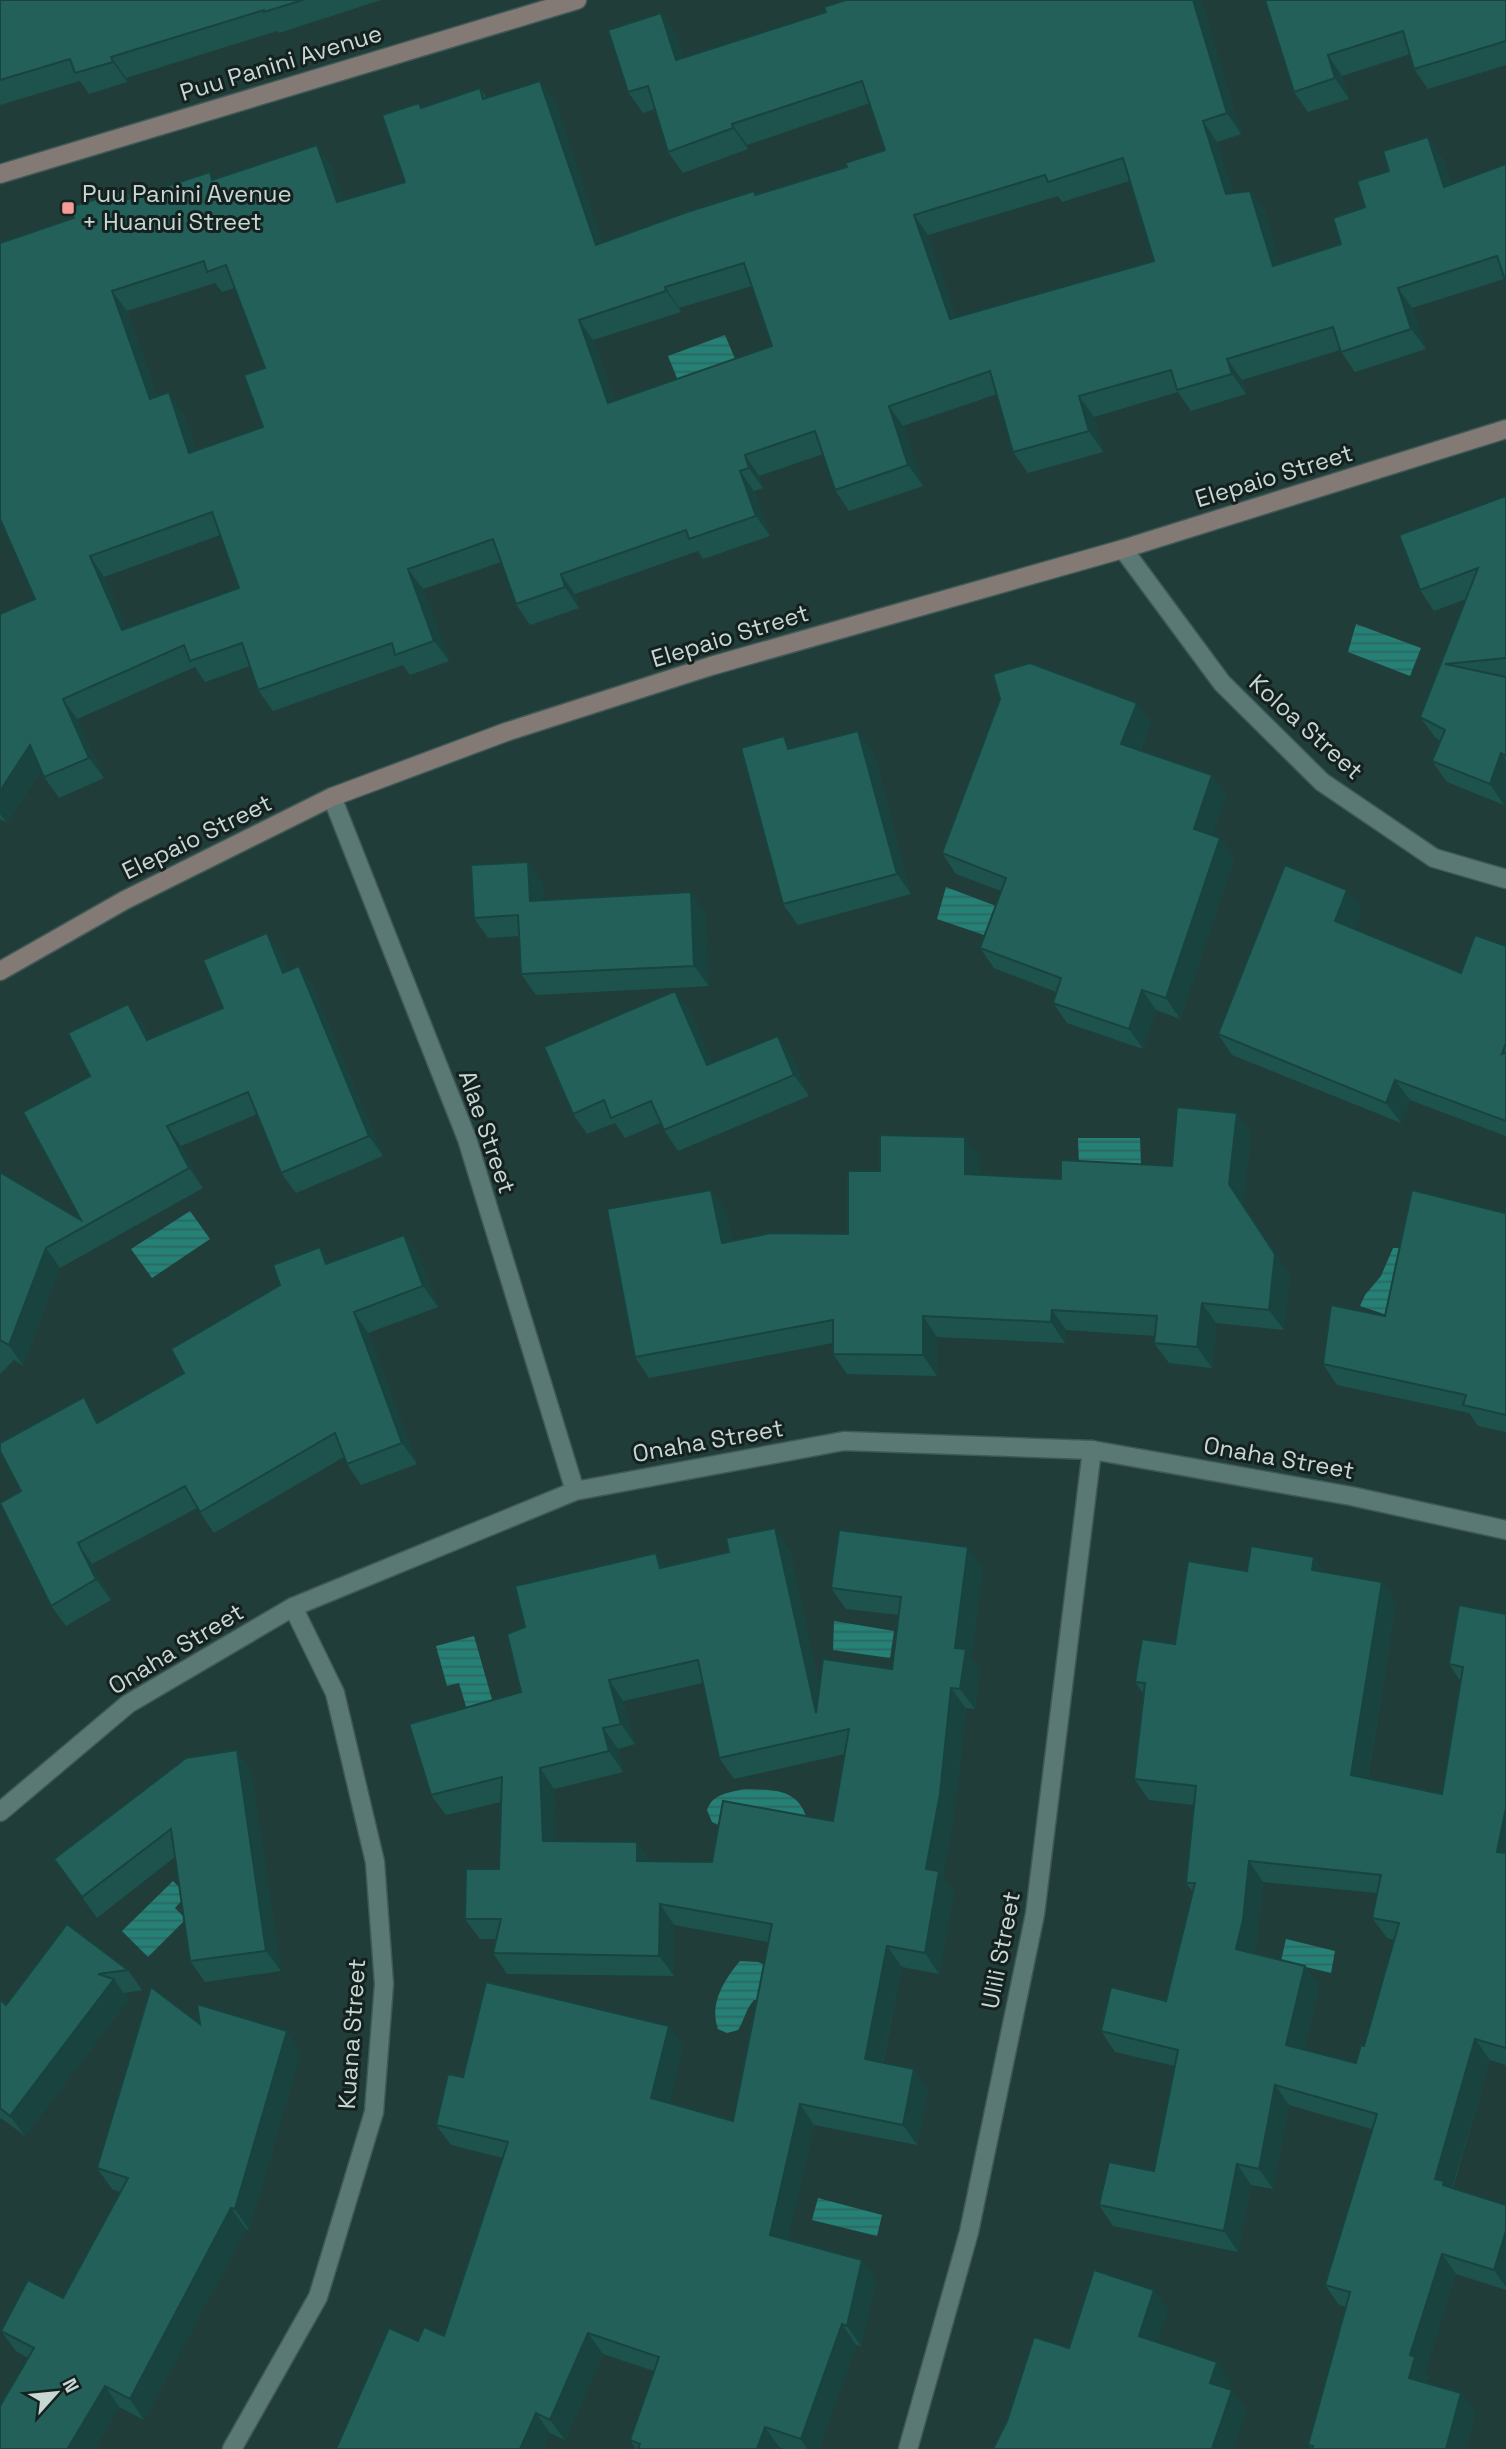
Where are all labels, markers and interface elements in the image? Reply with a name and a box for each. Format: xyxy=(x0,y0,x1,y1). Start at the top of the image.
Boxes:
street label: Puu Panini Avenue xyxy=(176,17,386,108)
place label: Puu Panini Avenue + Huanui Street xyxy=(82,178,292,237)
marker: Puu Panini Avenue + Huanui Street xyxy=(60,200,76,216)
street label: Elepaio Street xyxy=(1191,437,1356,514)
street label: Elepaio Street xyxy=(647,597,812,674)
street label: Koloa Street xyxy=(1243,667,1370,786)
street label: Elepaio Street xyxy=(117,787,277,886)
street label: Alae Street xyxy=(452,1066,523,1197)
street label: Onaha Street xyxy=(630,1412,786,1469)
street label: Onaha Street xyxy=(1201,1429,1357,1486)
street label: Onaha Street xyxy=(102,1596,249,1701)
street label: Ulili Street xyxy=(974,1889,1027,2011)
street label: Kuana Street xyxy=(331,1958,372,2110)
north arrow xyxy=(21,2358,91,2428)
text: N xyxy=(57,2374,85,2397)

